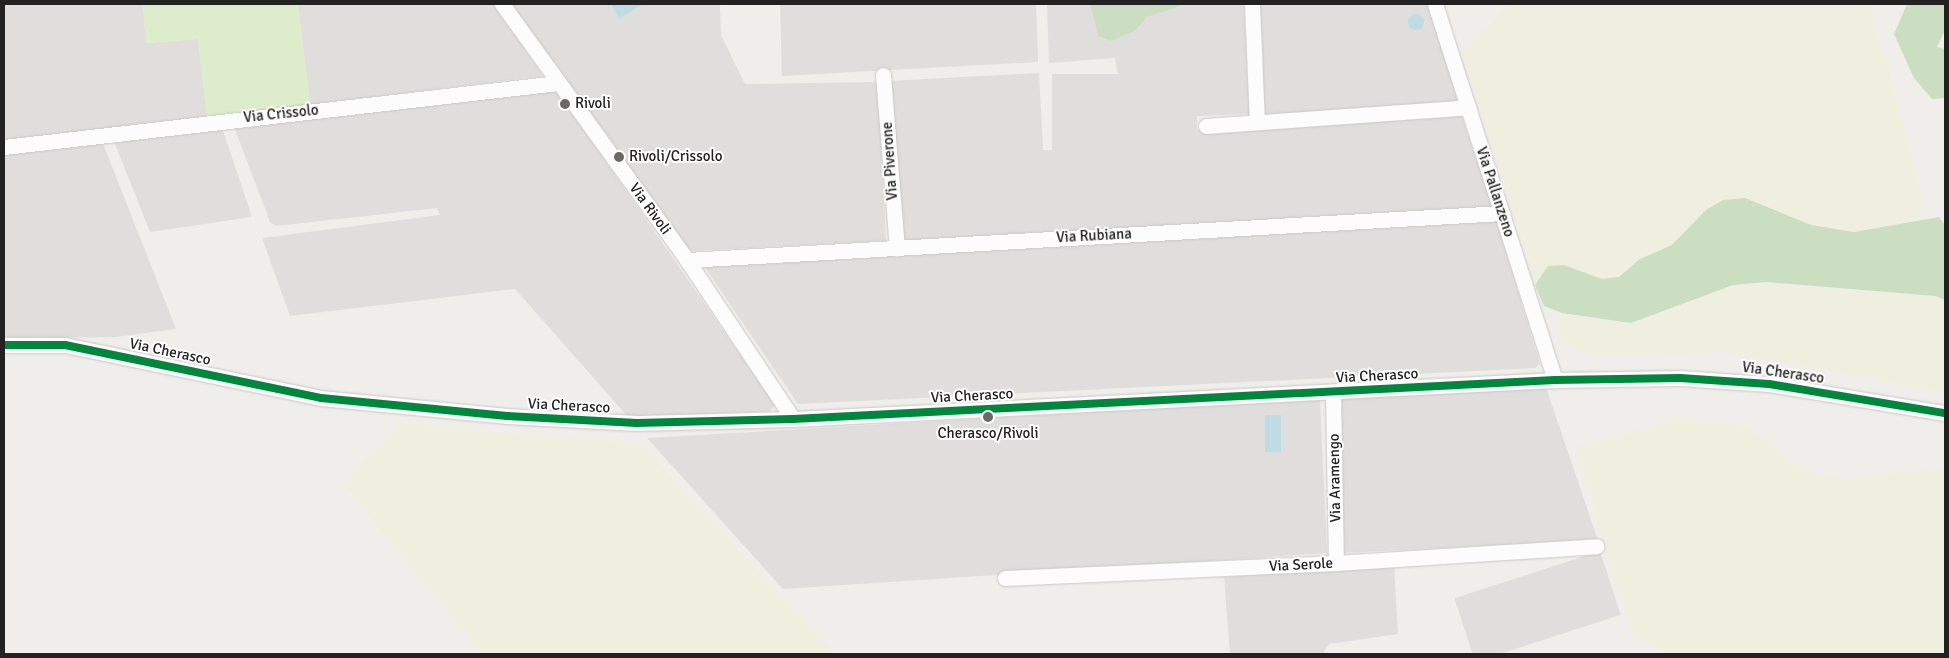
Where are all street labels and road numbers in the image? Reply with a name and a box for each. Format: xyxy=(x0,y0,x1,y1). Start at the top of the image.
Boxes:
street label: Via Crissolo xyxy=(243,101,319,127)
street label: Via Piverone xyxy=(878,121,902,201)
street label: Via Pallanzeno xyxy=(1472,145,1518,239)
street label: Via Rivoli xyxy=(625,180,675,238)
street label: Via Rubiana xyxy=(1056,225,1132,247)
street label: Via Cherasco xyxy=(128,335,212,369)
street label: Via Cherasco xyxy=(1741,358,1825,388)
street label: Via Cherasco xyxy=(1335,365,1419,387)
street label: Via Cherasco xyxy=(930,385,1014,407)
street label: Via Cherasco xyxy=(527,395,611,417)
street label: Via Aramengo xyxy=(1325,433,1345,523)
street label: Via Serole xyxy=(1268,554,1334,576)

